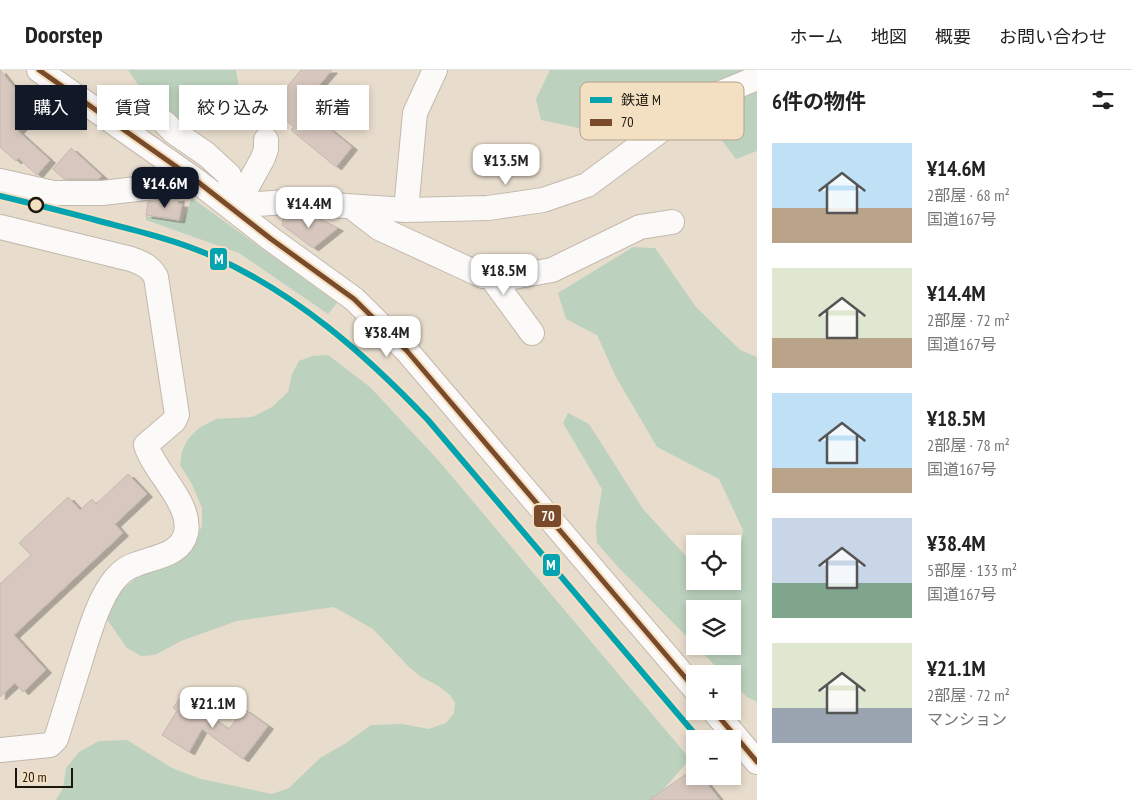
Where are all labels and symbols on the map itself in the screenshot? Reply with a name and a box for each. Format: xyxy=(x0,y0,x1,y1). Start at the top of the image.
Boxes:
legend xyxy=(580,82,744,140)
text: 鉄道 M xyxy=(621,91,661,109)
text: 70 xyxy=(621,113,634,131)
pin: ¥13.5M xyxy=(465,144,547,186)
pin: ¥14.6M xyxy=(124,166,206,209)
pin: ¥14.4M xyxy=(268,186,350,229)
unlabelled marker xyxy=(28,197,44,213)
line badge: M xyxy=(209,247,228,271)
text: M xyxy=(214,250,224,268)
pin: ¥18.5M xyxy=(463,254,545,296)
pin: ¥38.4M xyxy=(346,316,428,358)
line badge: 70 xyxy=(533,504,562,528)
text: 70 xyxy=(541,507,555,525)
line badge: M xyxy=(542,553,561,577)
text: M xyxy=(546,556,556,574)
pin: ¥21.1M xyxy=(172,686,254,729)
scale bar xyxy=(15,765,72,788)

